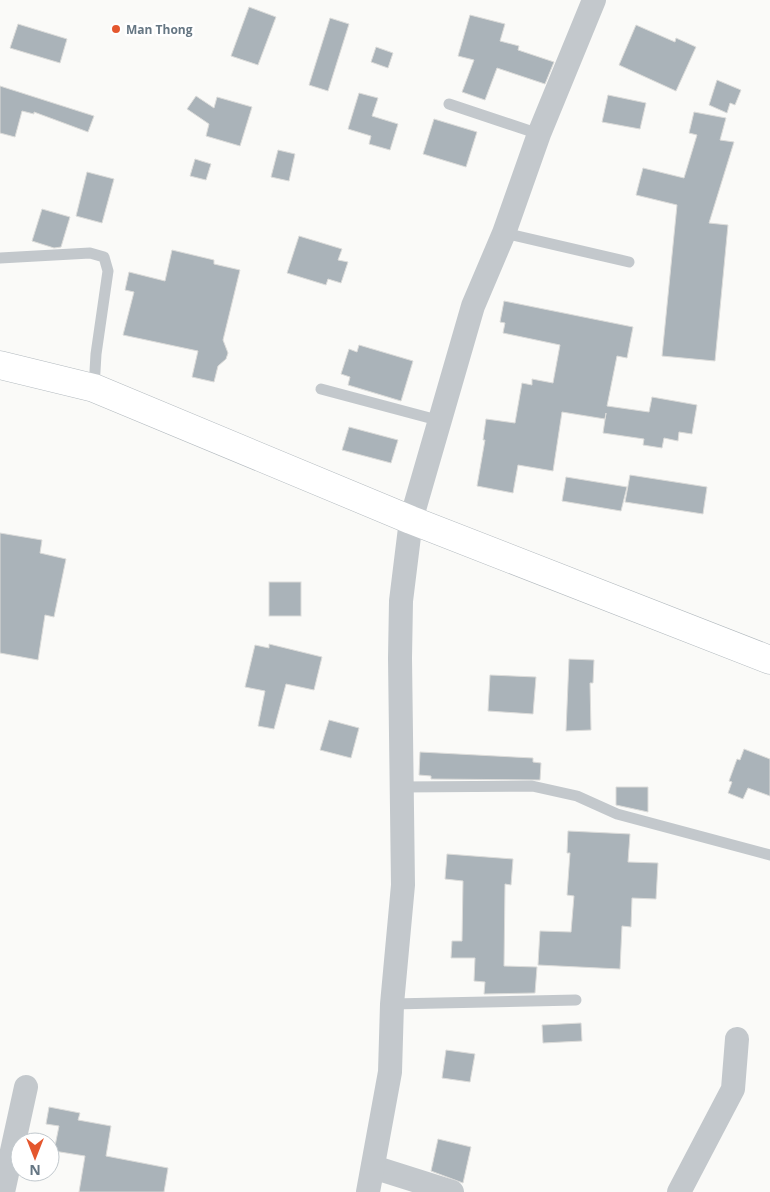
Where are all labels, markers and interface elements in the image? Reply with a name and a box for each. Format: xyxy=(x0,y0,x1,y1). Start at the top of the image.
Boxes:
place label: Man Thong xyxy=(126,21,193,38)
marker: Man Thong xyxy=(110,23,122,35)
north arrow xyxy=(10,1132,60,1182)
text: N xyxy=(29,1161,41,1180)

